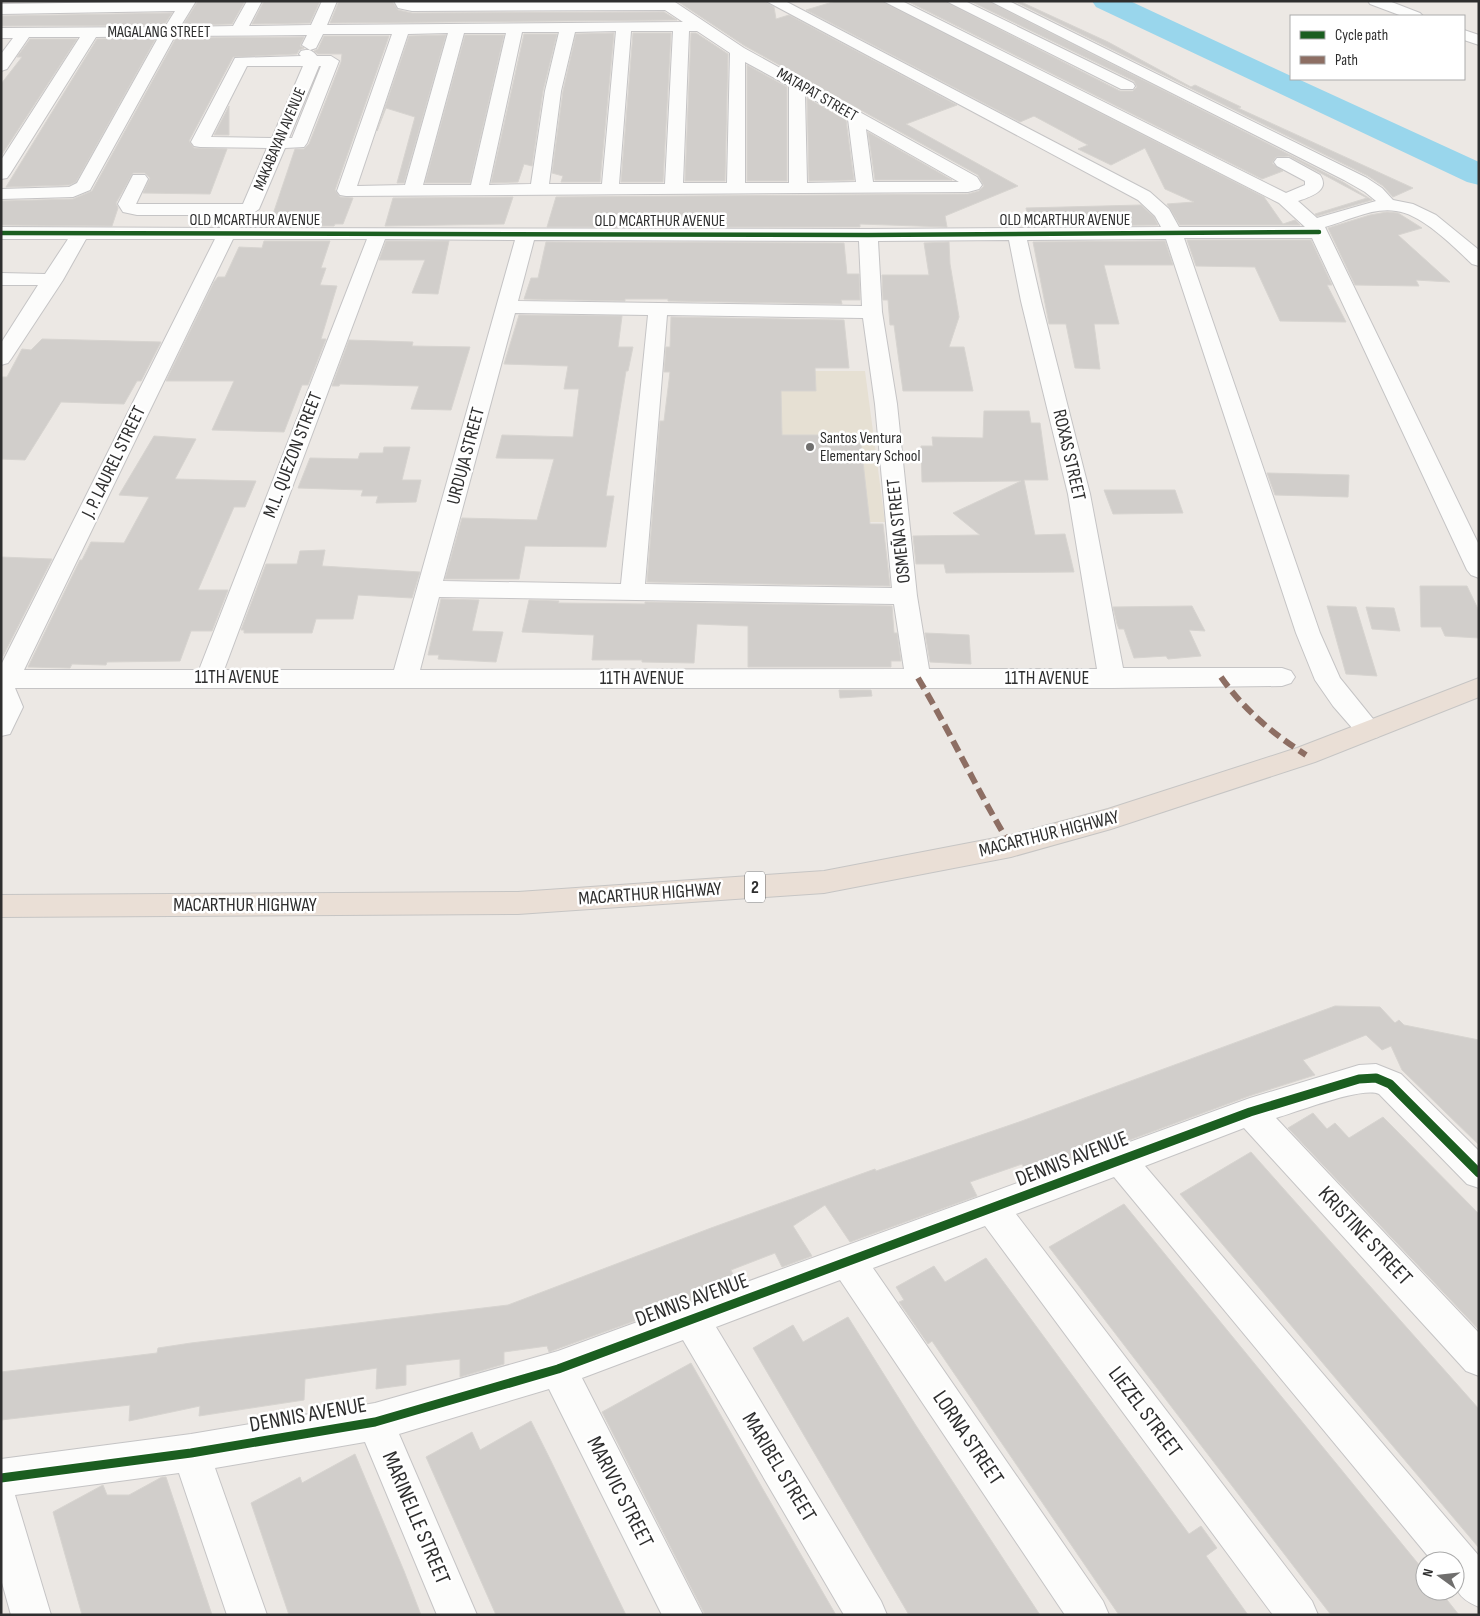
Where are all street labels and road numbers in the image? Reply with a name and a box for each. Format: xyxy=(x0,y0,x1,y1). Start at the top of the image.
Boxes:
street label: MAGALANG STREET xyxy=(107,23,211,42)
street label: MATAPAT STREET xyxy=(773,64,861,126)
street label: MAKABAYAN AVENUE xyxy=(250,85,310,193)
street label: OLD MCARTHUR AVENUE xyxy=(190,211,320,230)
street label: OLD MCARTHUR AVENUE xyxy=(1000,211,1130,230)
street label: OLD MCARTHUR AVENUE xyxy=(595,212,725,231)
street label: M.L. QUEZON STREET xyxy=(258,389,328,521)
street label: J. P. LAUREL STREET xyxy=(77,402,151,522)
street label: URDUJA STREET xyxy=(442,405,490,507)
street label: ROXAS STREET xyxy=(1047,407,1091,503)
street label: OSMEÑA STREET xyxy=(882,477,916,585)
street label: 11TH AVENUE xyxy=(195,666,279,689)
street label: 11TH AVENUE xyxy=(600,667,684,690)
street label: 11TH AVENUE xyxy=(1005,667,1089,690)
street label: MACARTHUR HIGHWAY xyxy=(977,805,1121,863)
road number: 2 xyxy=(745,872,765,902)
street label: MACARTHUR HIGHWAY xyxy=(578,878,722,910)
street label: MACARTHUR HIGHWAY xyxy=(173,894,317,917)
street label: DENNIS AVENUE xyxy=(1012,1125,1132,1193)
street label: KRISTINE STREET xyxy=(1312,1181,1418,1291)
street label: DENNIS AVENUE xyxy=(632,1267,752,1333)
street label: LIEZEL STREET xyxy=(1102,1361,1188,1463)
street label: LORNA STREET xyxy=(927,1386,1010,1491)
street label: DENNIS AVENUE xyxy=(247,1391,369,1439)
street label: MARIBEL STREET xyxy=(736,1407,822,1527)
street label: MARIVIC STREET xyxy=(580,1432,660,1552)
street label: MARINELLE STREET xyxy=(376,1448,456,1589)

